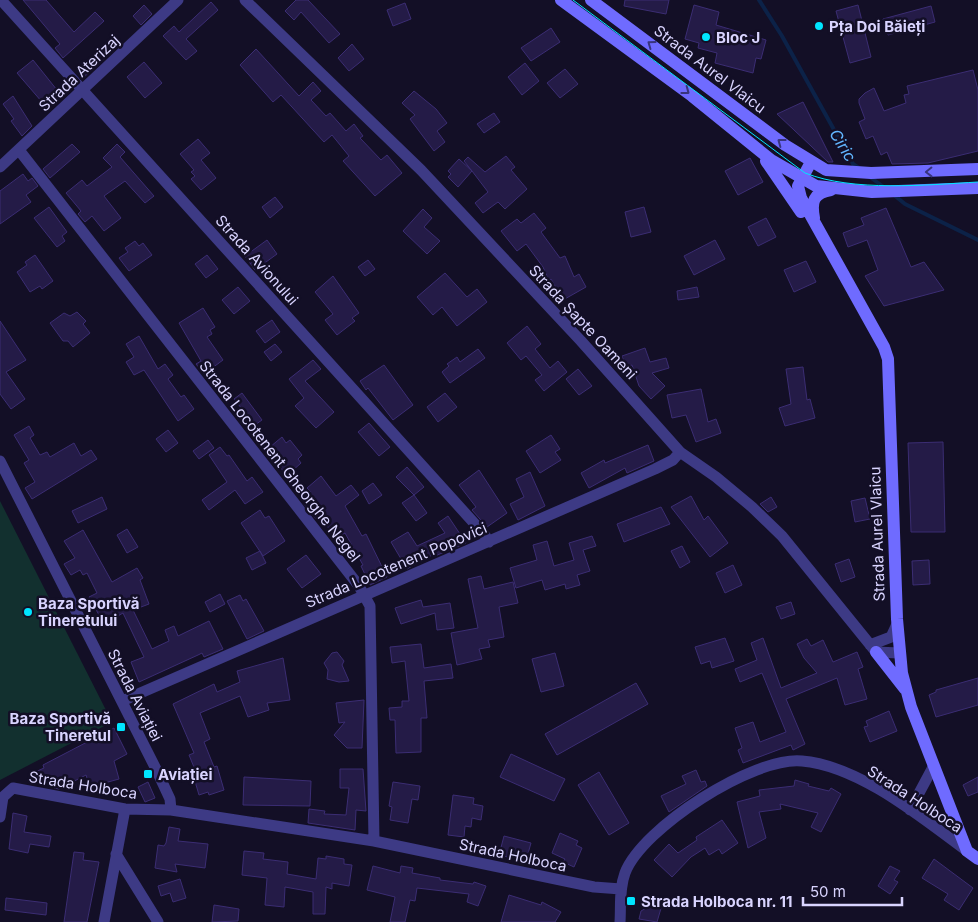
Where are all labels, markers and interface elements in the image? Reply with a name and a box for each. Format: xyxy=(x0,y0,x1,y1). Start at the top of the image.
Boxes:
place label: Pța Doi Băieți xyxy=(829,17,925,36)
marker: Pța Doi Băieți xyxy=(813,20,825,32)
street label: Strada Aurel Vlaicu xyxy=(650,21,770,117)
place label: Bloc J xyxy=(716,28,760,47)
street label: Strada Aterizaj xyxy=(35,31,123,115)
marker: Bloc J xyxy=(700,31,712,43)
one-way arrow xyxy=(647,41,657,50)
one-way arrow xyxy=(680,85,690,94)
water label: Ciric xyxy=(825,125,861,165)
one-way arrow xyxy=(777,139,787,148)
one-way arrow xyxy=(925,166,933,177)
street label: Strada Avionului xyxy=(212,211,302,309)
street label: Strada Șapte Oameni xyxy=(525,261,641,383)
street label: Strada Locotenent Gheorghe Negel xyxy=(195,356,365,566)
street label: Strada Aurel Vlaicu xyxy=(865,466,889,602)
street label: Strada Locotenent Popovici xyxy=(302,518,490,612)
place label: Baza Sportivă Tineretului xyxy=(38,594,139,630)
marker: Baza Sportivă Tineretului xyxy=(22,606,34,618)
street label: Strada Aviației xyxy=(104,646,166,744)
place label: Baza Sportivă Tineretul xyxy=(10,709,111,745)
marker: Baza Sportivă Tineretul xyxy=(115,721,127,733)
street label: Strada Holboca xyxy=(864,761,966,837)
place label: Aviației xyxy=(158,765,213,784)
street label: Strada Holboca xyxy=(27,767,139,803)
marker: Aviației xyxy=(142,768,154,780)
street label: Strada Holboca xyxy=(457,834,569,876)
scale bar xyxy=(803,874,902,906)
text: 50 m xyxy=(810,882,846,901)
place label: Strada Holboca nr. 11 xyxy=(641,892,793,911)
marker: Strada Holboca nr. 11 xyxy=(625,895,637,907)

